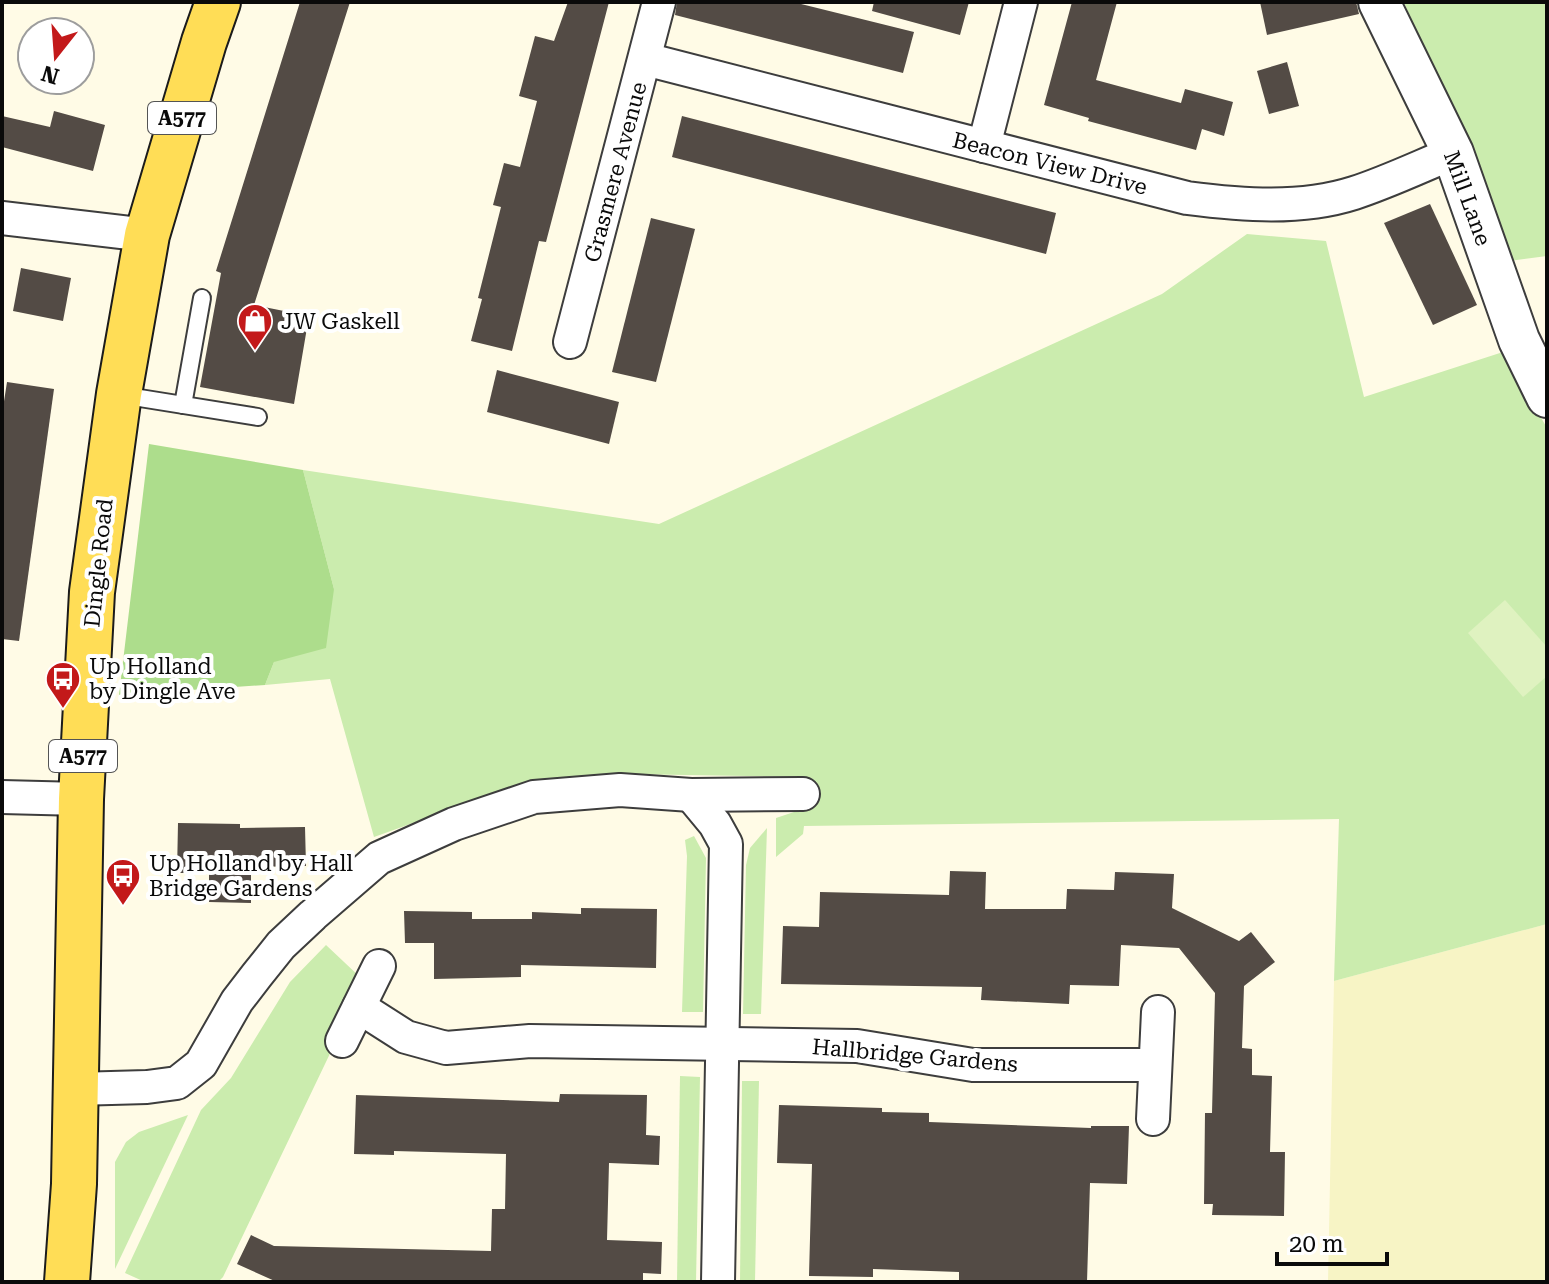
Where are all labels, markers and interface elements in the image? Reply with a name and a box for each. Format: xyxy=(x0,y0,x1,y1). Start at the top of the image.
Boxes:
north arrow xyxy=(16,16,96,96)
text: N xyxy=(38,60,62,89)
street label: Grasmere Avenue xyxy=(579,79,652,265)
road number: A577 xyxy=(148,102,216,134)
street label: Beacon View Drive xyxy=(950,127,1150,200)
street label: Mill Lane xyxy=(1439,147,1496,249)
shop icon: JW Gaskell xyxy=(236,302,274,352)
place label: JW Gaskell xyxy=(281,309,400,334)
street label: Dingle Road xyxy=(79,497,118,629)
place label: Up Holland by Dingle Ave xyxy=(89,654,236,704)
bus stop icon: Up Holland by Dingle Ave xyxy=(44,660,82,710)
road number: A577 xyxy=(49,740,117,772)
place label: Up Holland by Hall Bridge Gardens xyxy=(149,851,353,901)
bus stop icon: Up Holland by Hall Bridge Gardens xyxy=(104,857,142,907)
street label: Hallbridge Gardens xyxy=(811,1034,1019,1077)
scale bar xyxy=(1277,1216,1387,1266)
text: 20 m xyxy=(1289,1230,1344,1258)

